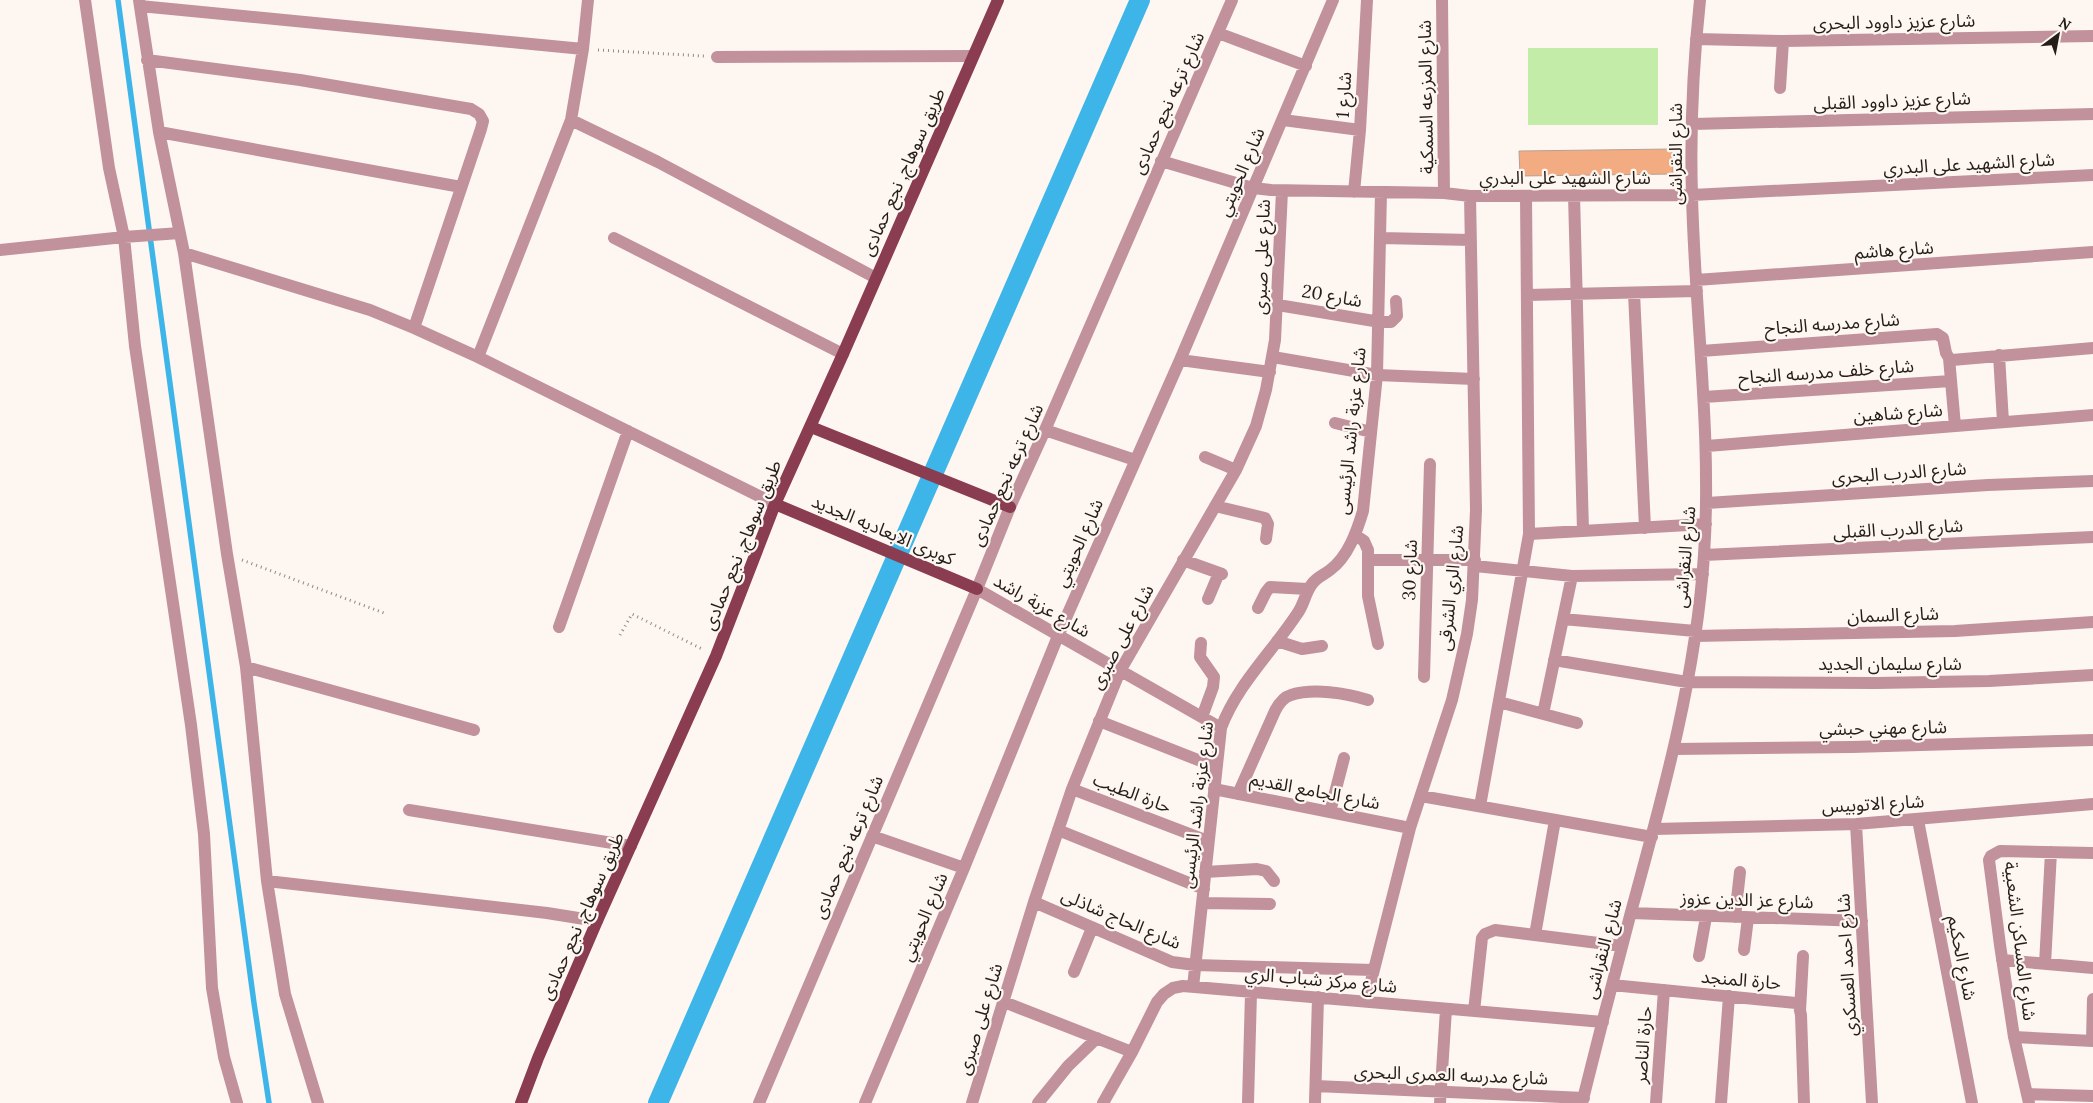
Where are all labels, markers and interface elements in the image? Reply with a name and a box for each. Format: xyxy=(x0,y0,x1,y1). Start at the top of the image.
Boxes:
street label: شارع عزيز داوود البحرى xyxy=(1813,9,1975,37)
north arrow xyxy=(2033,10,2083,60)
text: N xyxy=(2056,13,2074,35)
street label: شارع المزرعه السمكية xyxy=(1413,20,1441,174)
street label: شارع ترعه نجع حمادى xyxy=(1126,28,1212,179)
street label: شارع 1 xyxy=(1331,71,1359,119)
street label: طريق سوهاج, نجع حمادى xyxy=(855,84,953,261)
street label: شارع عزيز داوود القبلى xyxy=(1813,86,1971,118)
street label: شارع النقراشى xyxy=(1664,103,1690,205)
street label: شارع الحويتي xyxy=(1212,124,1272,221)
street label: شارع الشهيد على البدري xyxy=(1883,148,2055,182)
street label: شارع الشهيد على البدري xyxy=(1479,166,1651,192)
street label: شارع على صبرى xyxy=(1248,199,1278,315)
street label: شارع هاشم xyxy=(1853,235,1935,267)
street label: شارع 20 xyxy=(1300,279,1364,315)
street label: شارع مدرسه النجاح xyxy=(1763,307,1901,343)
street label: شارع عزبة راشد الرئيسى xyxy=(1330,346,1374,516)
street label: شارع خلف مدرسه النجاح xyxy=(1737,354,1915,392)
street label: شارع شاهين xyxy=(1853,398,1944,430)
street label: شارع ترعه نجع حمادى xyxy=(965,400,1051,551)
street label: طريق سوهاج, نجع حمادى xyxy=(697,456,789,634)
street label: شارع الدرب البحرى xyxy=(1831,456,1967,492)
street label: كوبرى الابعاديه الجديد xyxy=(808,489,959,570)
street label: شارع الحويتي xyxy=(1049,495,1111,592)
street label: شارع النقراشى xyxy=(1669,505,1703,609)
street label: شارع الدرب القبلى xyxy=(1832,514,1964,546)
street label: شارع الري الشرقى xyxy=(1432,524,1472,652)
street label: شارع 30 xyxy=(1397,539,1425,601)
street label: شارع عزبة راشد xyxy=(988,569,1095,645)
street label: شارع على صبرى xyxy=(1084,580,1161,695)
street label: شارع السمان xyxy=(1847,601,1939,631)
street label: شارع سليمان الجديد xyxy=(1818,652,1962,678)
street label: شارع مهني حبشي xyxy=(1819,715,1947,743)
street label: شارع عزبة راشد الرئيسى xyxy=(1175,720,1221,890)
street label: حارة الطيب xyxy=(1090,767,1175,818)
street label: شارع الجامع القديم xyxy=(1247,767,1382,817)
street label: شارع ترعه نجع حمادى xyxy=(807,772,891,923)
street label: شارع الاتوبيس xyxy=(1821,789,1925,821)
street label: طريق سوهاج, نجع حمادى xyxy=(534,828,632,1005)
street label: شارع المساكن الشعبية xyxy=(1996,860,2042,1022)
street label: شارع الحويتي xyxy=(895,869,955,966)
street label: شارع الحاج شاذلى xyxy=(1057,883,1184,957)
street label: شارع عز الدين عزوز xyxy=(1679,886,1814,916)
street label: شارع احمد العسكري xyxy=(1831,893,1865,1037)
street label: شارع النقراشى xyxy=(1578,897,1630,1002)
street label: شارع الحكيم xyxy=(1940,913,1982,1003)
street label: شارع على صبرى xyxy=(952,960,1010,1078)
street label: شارع مركز شباب الري xyxy=(1244,961,1398,1001)
street label: حارة المنجد xyxy=(1700,965,1782,994)
street label: حارة الناصر xyxy=(1628,1005,1657,1085)
street label: شارع مدرسه العمرى البحرى xyxy=(1353,1060,1548,1092)

